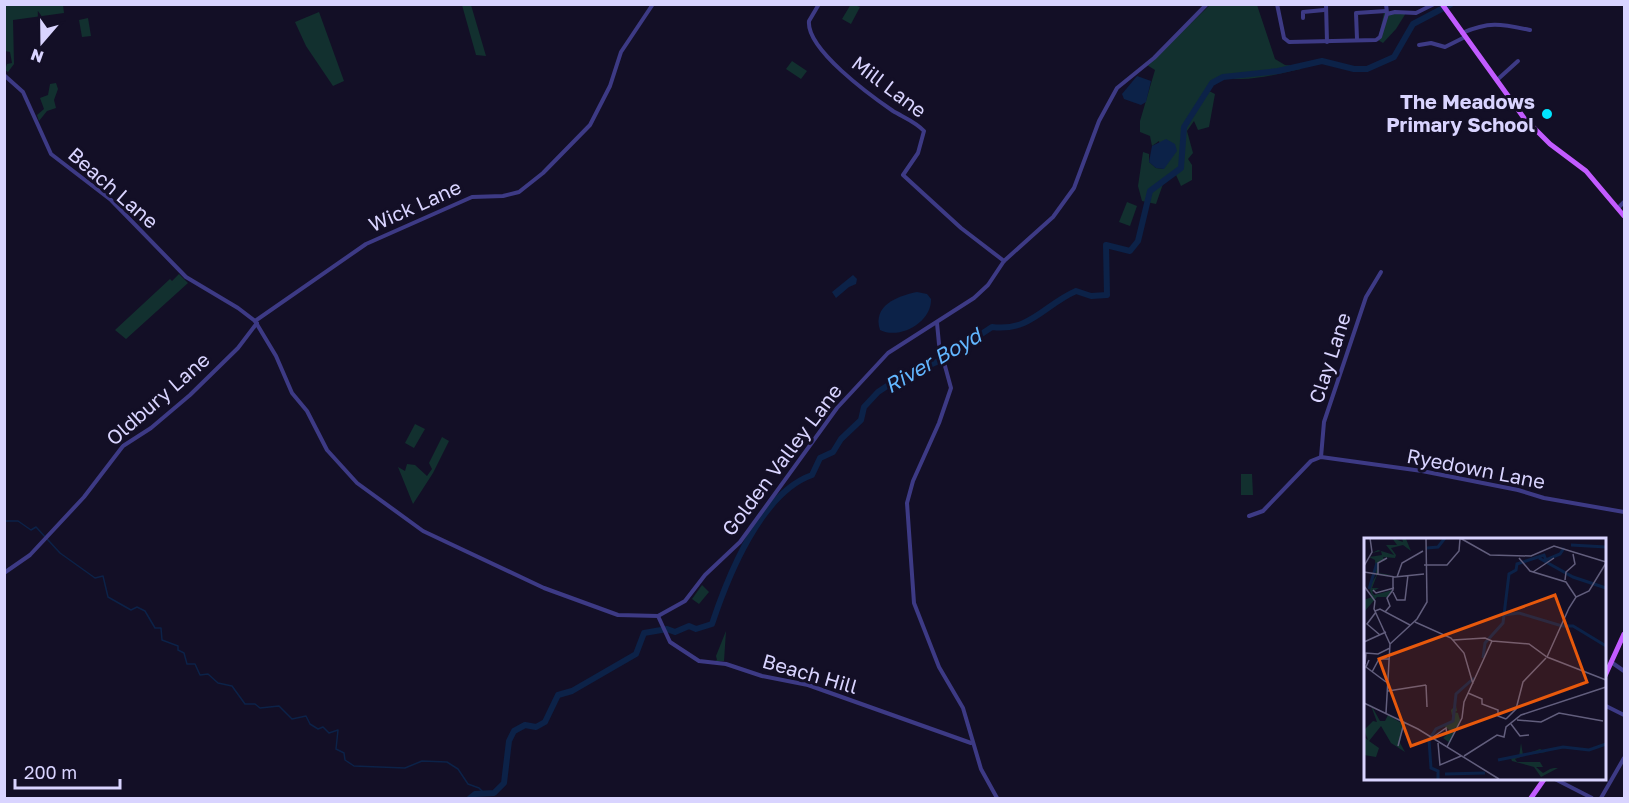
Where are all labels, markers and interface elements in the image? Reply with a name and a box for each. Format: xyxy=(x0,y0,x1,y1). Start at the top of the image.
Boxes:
north arrow xyxy=(12,12,72,72)
text: N xyxy=(28,45,46,68)
street label: Mill Lane xyxy=(848,50,932,122)
place label: The Meadows Primary School xyxy=(1386,89,1535,136)
marker: The Meadows Primary School xyxy=(1540,107,1554,121)
street label: Beach Lane xyxy=(64,142,164,233)
street label: Wick Lane xyxy=(365,174,464,236)
street label: Clay Lane xyxy=(1303,309,1355,406)
water label: River Boyd xyxy=(880,321,987,398)
street label: Oldbury Lane xyxy=(101,347,214,450)
street label: Golden Valley Lane xyxy=(716,379,846,540)
street label: Ryedown Lane xyxy=(1405,443,1547,493)
inset map xyxy=(1364,538,1605,779)
street label: Beach Hill xyxy=(760,648,861,698)
scale bar xyxy=(15,752,120,790)
text: 200 m xyxy=(24,761,77,783)

